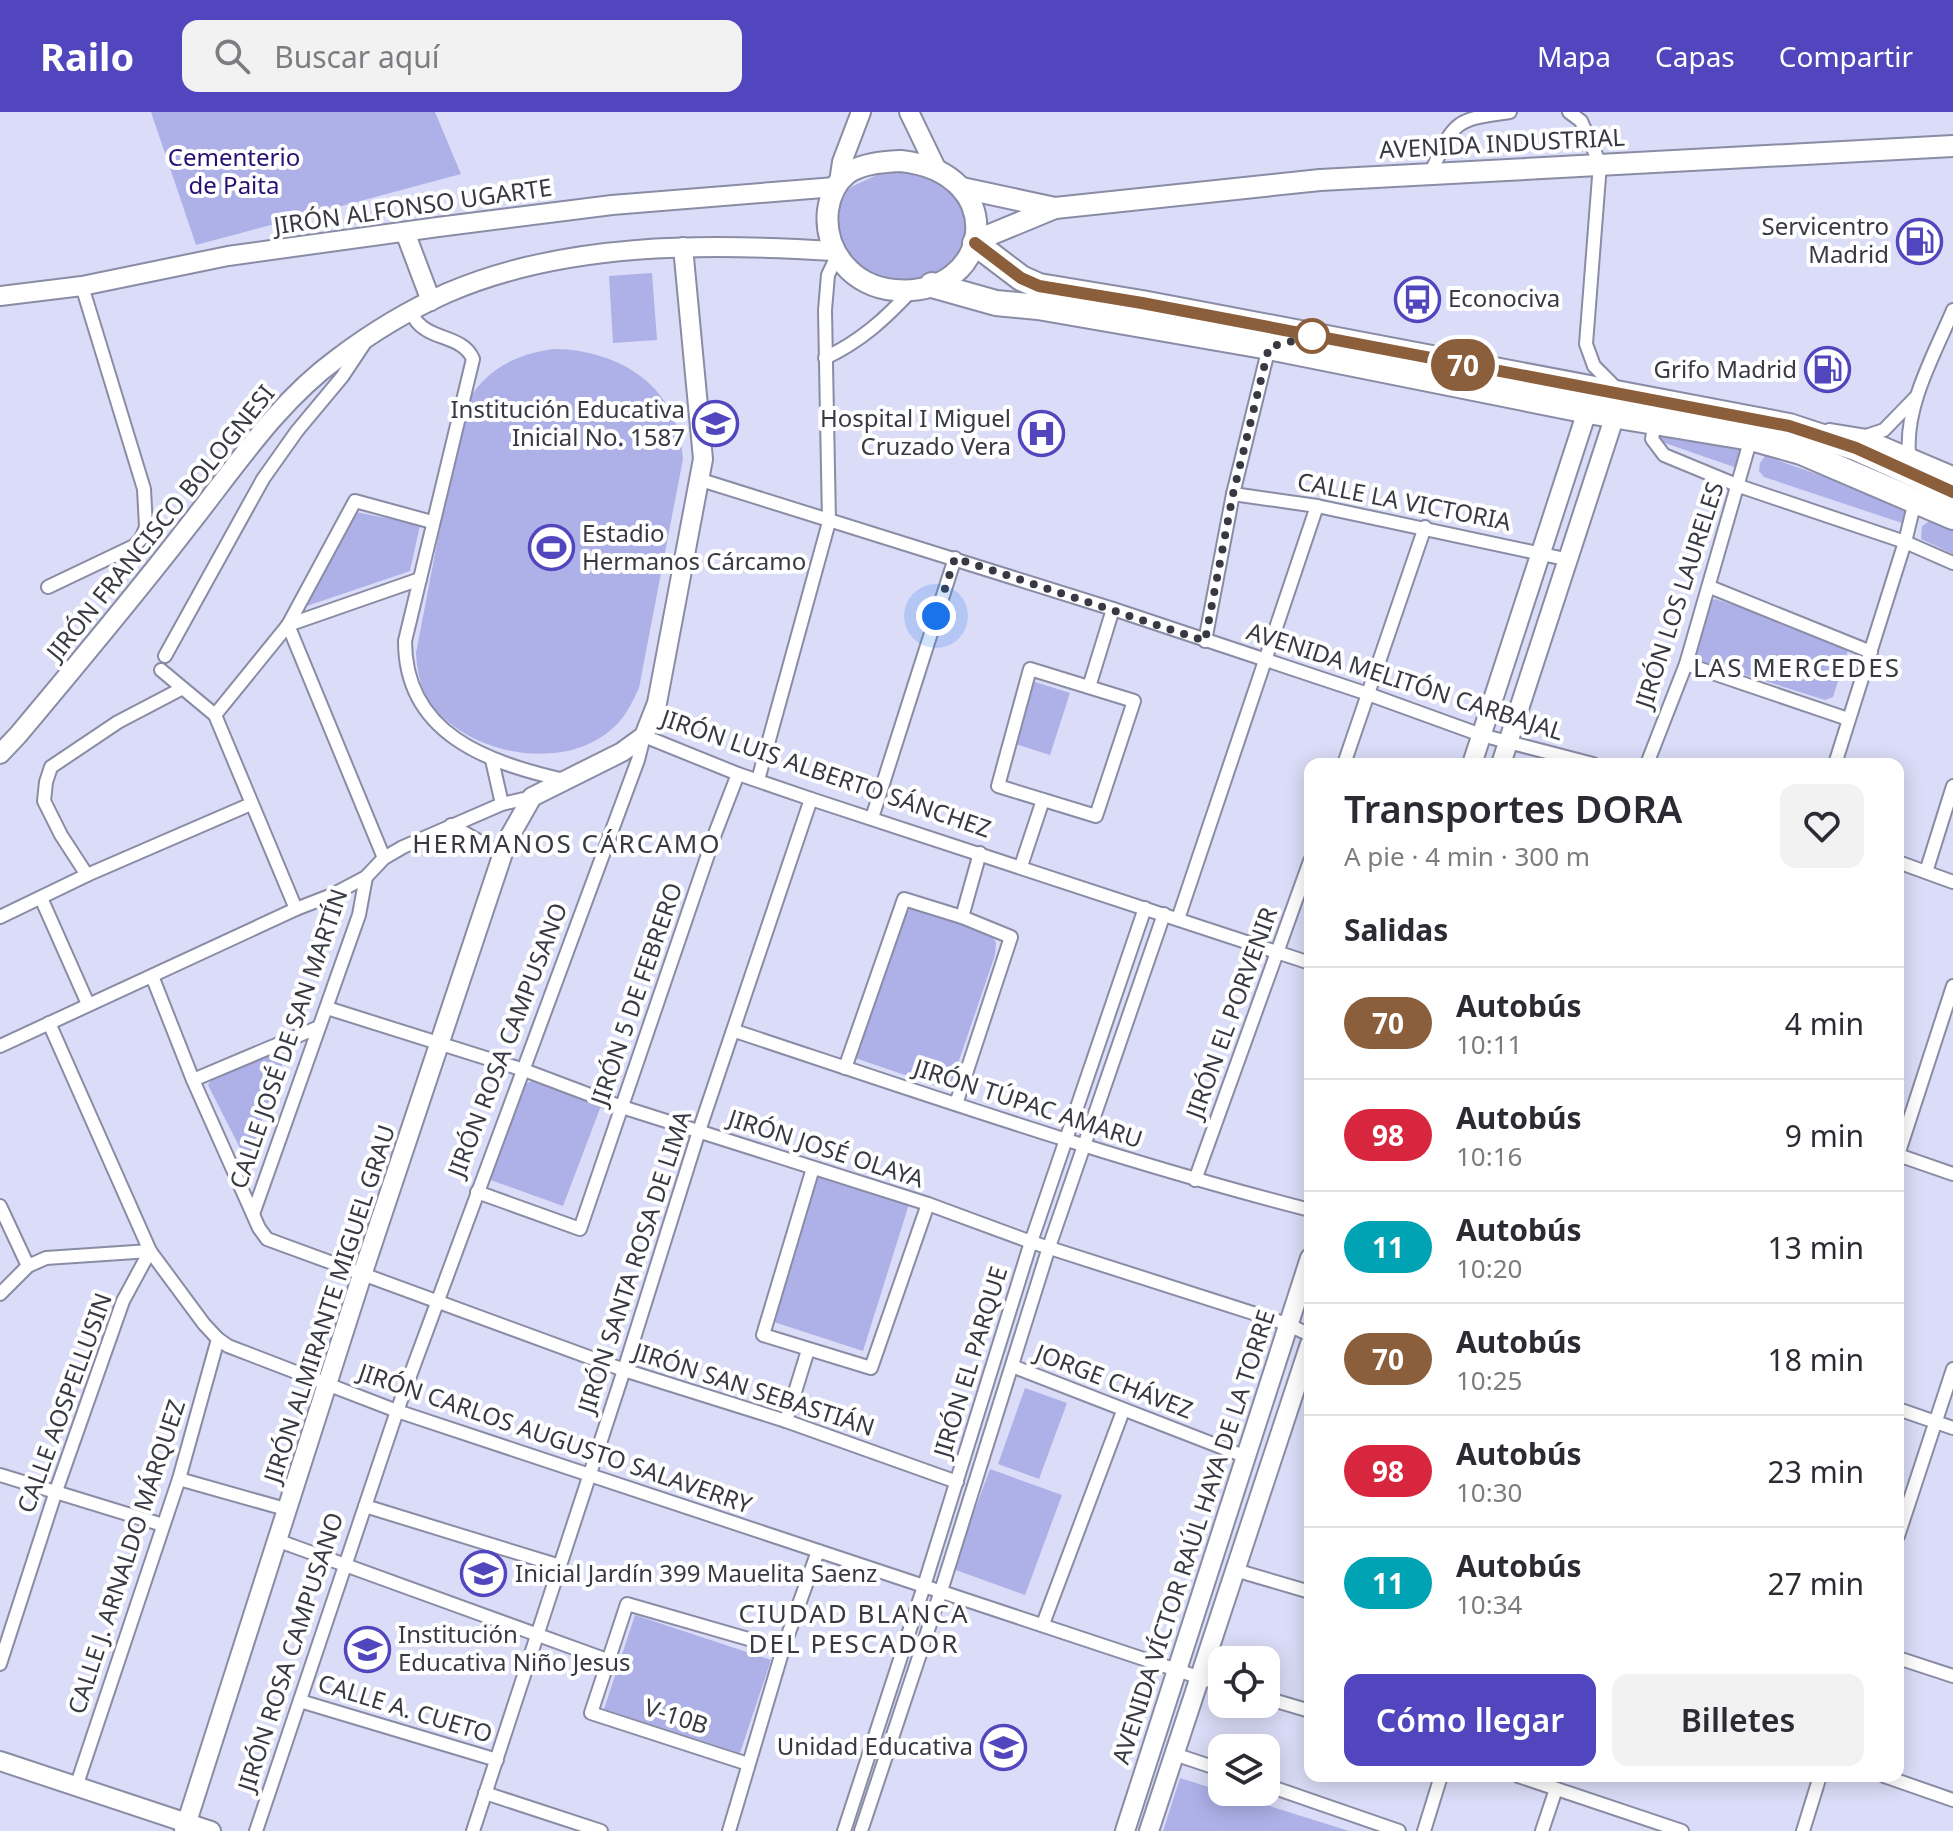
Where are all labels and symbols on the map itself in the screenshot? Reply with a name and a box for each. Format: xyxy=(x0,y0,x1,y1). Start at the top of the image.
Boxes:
street label: AVENIDA INDUSTRIAL xyxy=(1378,120,1626,165)
park label: Cementerio de Paita xyxy=(168,140,300,201)
street label: JIRÓN ALFONSO UGARTE xyxy=(270,170,554,242)
place label: Servicentro Madrid xyxy=(1761,209,1889,270)
fuel station icon: Servicentro Madrid xyxy=(1896,217,1944,265)
bus stop icon: Econociva xyxy=(1393,275,1441,323)
place label: Econociva xyxy=(1448,281,1560,314)
unlabelled marker xyxy=(1295,319,1329,353)
line badge: 70 xyxy=(1427,339,1499,391)
fuel station icon: Grifo Madrid xyxy=(1804,346,1852,394)
place label: Grifo Madrid xyxy=(1654,352,1797,385)
street label: JIRÓN FRANCISCO BOLOGNESI xyxy=(37,377,281,668)
place label: Institución Educativa Inicial No. 1587 xyxy=(450,392,685,453)
school or university icon: Institución Educativa Inicial No. 1587 xyxy=(692,400,740,448)
place label: Hospital I Miguel Cruzado Vera xyxy=(820,401,1011,462)
hospital icon: Hospital I Miguel Cruzado Vera xyxy=(1018,409,1066,457)
street label: CALLE LA VICTORIA xyxy=(1295,464,1515,538)
street label: JIRÓN LOS LAURELES xyxy=(1626,477,1731,714)
place label: Estadio Hermanos Cárcamo xyxy=(582,516,806,577)
sports icon: Estadio Hermanos Cárcamo xyxy=(527,524,575,572)
your location xyxy=(916,596,956,636)
street label: AVENIDA MELITÓN CARBAJAL xyxy=(1243,614,1568,747)
district label: LAS MERCEDES xyxy=(1693,649,1901,685)
street label: JIRÓN LUIS ALBERTO SÁNCHEZ xyxy=(655,700,996,845)
district label: HERMANOS CÁRCAMO xyxy=(412,825,722,861)
street label: JIRÓN 5 DE FEBRERO xyxy=(581,878,689,1111)
street label: CALLE JOSÉ DE SAN MARTÍN xyxy=(221,884,354,1193)
street label: JIRÓN ROSA CAMPUSANO xyxy=(438,898,574,1183)
street label: JIRÓN EL PORVENIR xyxy=(1176,902,1284,1124)
street label: JIRÓN TÚPAC AMARU xyxy=(908,1049,1147,1155)
street label: JIRÓN JOSÉ OLAYA xyxy=(723,1100,929,1195)
street label: JIRÓN SANTA ROSA DE LIMA xyxy=(568,1105,698,1419)
street label: JIRÓN ALMIRANTE MIGUEL GRAU xyxy=(254,1120,402,1489)
street label: JIRÓN EL PARQUE xyxy=(924,1262,1014,1463)
street label: CALLE AOSPELLUSIN xyxy=(8,1288,119,1517)
street label: AVENIDA VÍCTOR RAÚL HAYA DE LA TORRE xyxy=(1103,1305,1282,1768)
street label: JIRÓN SAN SEBASTIÁN xyxy=(628,1333,879,1443)
street label: JORGE CHÁVEZ xyxy=(1029,1335,1198,1426)
street label: JIRÓN CARLOS AUGUSTO SALAVERRY xyxy=(352,1354,757,1521)
street label: CALLE J. ARNALDO MÁRQUEZ xyxy=(59,1395,192,1718)
street label: JIRÓN ROSA CAMPUSANO xyxy=(228,1508,350,1797)
school or university icon: Inicial Jardín 399 Mauelita Saenz xyxy=(460,1550,508,1598)
place label: Inicial Jardín 399 Mauelita Saenz xyxy=(515,1556,877,1589)
district label: CIUDAD BLANCA DEL PESCADOR xyxy=(738,1595,970,1661)
place label: Institución Educativa Niño Jesus xyxy=(398,1617,631,1678)
school or university icon: Institución Educativa Niño Jesus xyxy=(343,1625,391,1673)
street label: CALLE A. CUETO xyxy=(314,1665,497,1750)
street label: V-10B xyxy=(640,1690,713,1741)
school or university icon: Unidad Educativa xyxy=(980,1723,1028,1771)
place label: Unidad Educativa xyxy=(777,1729,973,1762)

